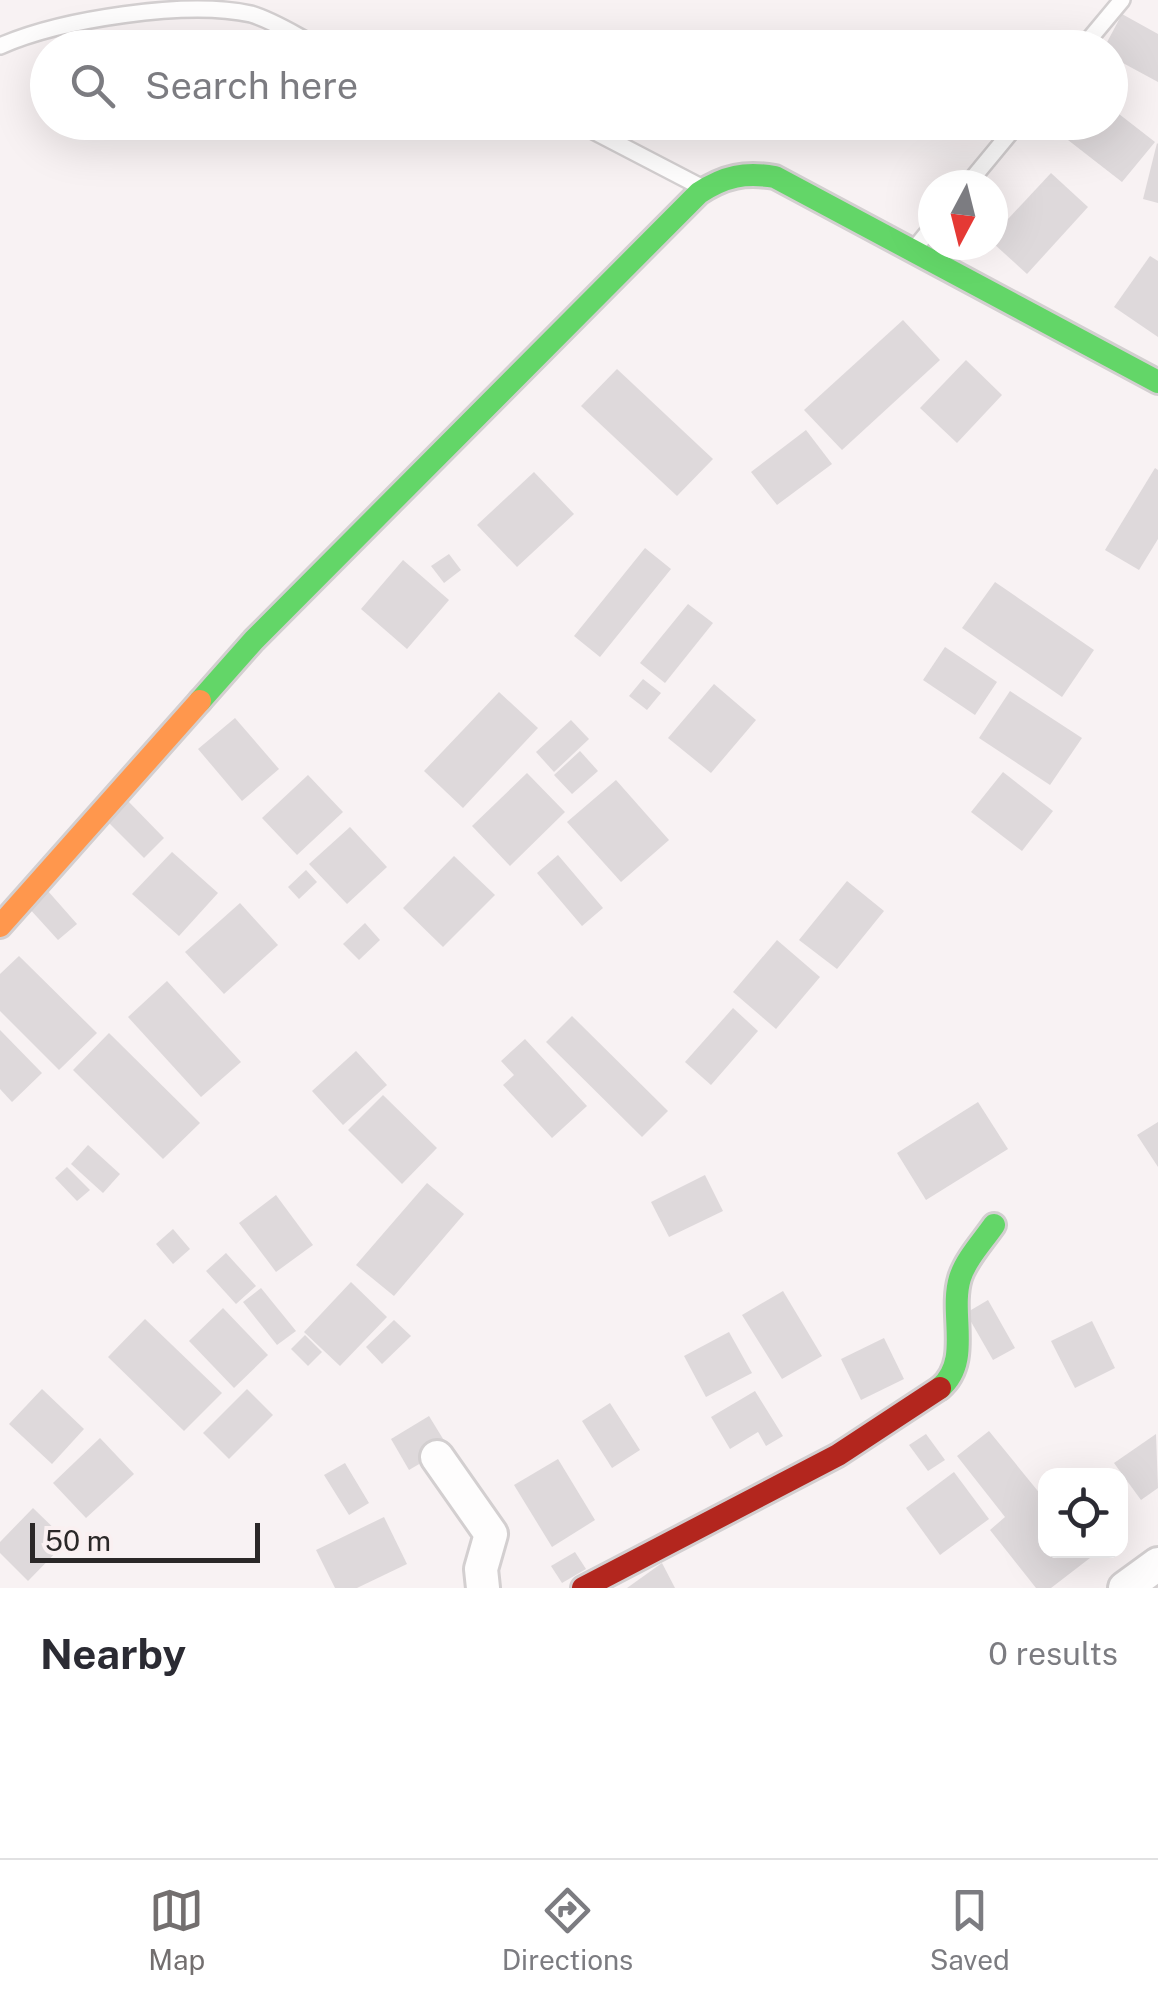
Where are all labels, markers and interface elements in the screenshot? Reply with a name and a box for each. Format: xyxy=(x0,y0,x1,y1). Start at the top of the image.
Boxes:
search box xyxy=(30,30,1128,140)
icon: search xyxy=(65,58,120,113)
text: Search here xyxy=(145,63,358,108)
north arrow xyxy=(918,170,1008,260)
map controls xyxy=(1038,1468,1128,1558)
button: locate xyxy=(1038,1468,1128,1558)
scale bar xyxy=(30,1518,260,1562)
text: 50 m xyxy=(45,1524,111,1557)
text: Nearby xyxy=(40,1629,186,1678)
text: 0 results xyxy=(988,1635,1118,1672)
tab: Map xyxy=(148,1883,205,1976)
tab: Directions xyxy=(502,1883,633,1976)
tab: Saved xyxy=(930,1883,1010,1976)

